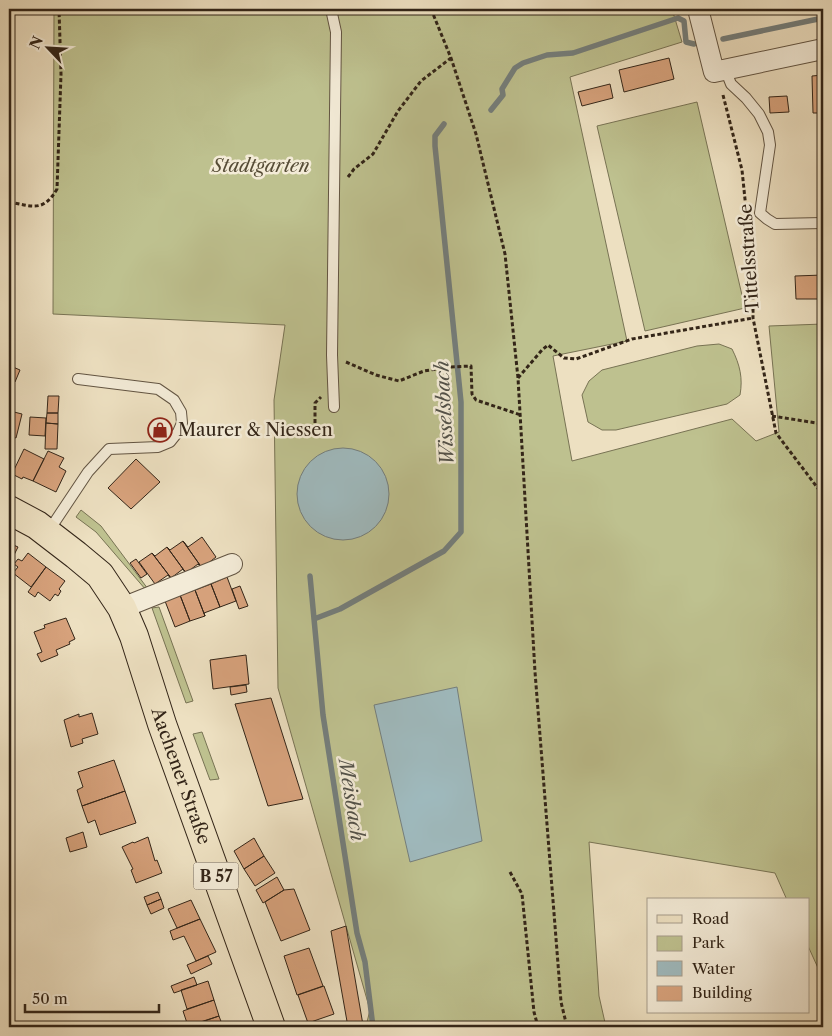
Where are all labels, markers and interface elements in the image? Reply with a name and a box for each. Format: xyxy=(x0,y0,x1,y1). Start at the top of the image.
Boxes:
north arrow xyxy=(22,22,72,72)
text: N xyxy=(25,33,47,52)
park label: Stadtgarten xyxy=(211,155,310,177)
street label: Tittelsstraße xyxy=(734,203,764,313)
water label: Wisselsbach xyxy=(430,360,459,466)
shop icon: Maurer & Niessen xyxy=(147,417,173,443)
place label: Maurer & Niessen xyxy=(178,419,333,441)
street label: Aachener Straße xyxy=(146,704,215,847)
water label: Meisbach xyxy=(333,756,369,843)
road number: B 57 xyxy=(194,862,238,889)
legend xyxy=(647,898,810,1014)
text: Road xyxy=(692,909,729,928)
text: Park xyxy=(692,933,726,952)
text: Water xyxy=(691,959,736,978)
scale bar xyxy=(25,981,159,1013)
text: Building xyxy=(692,983,752,1002)
text: 50 m xyxy=(32,989,68,1008)

